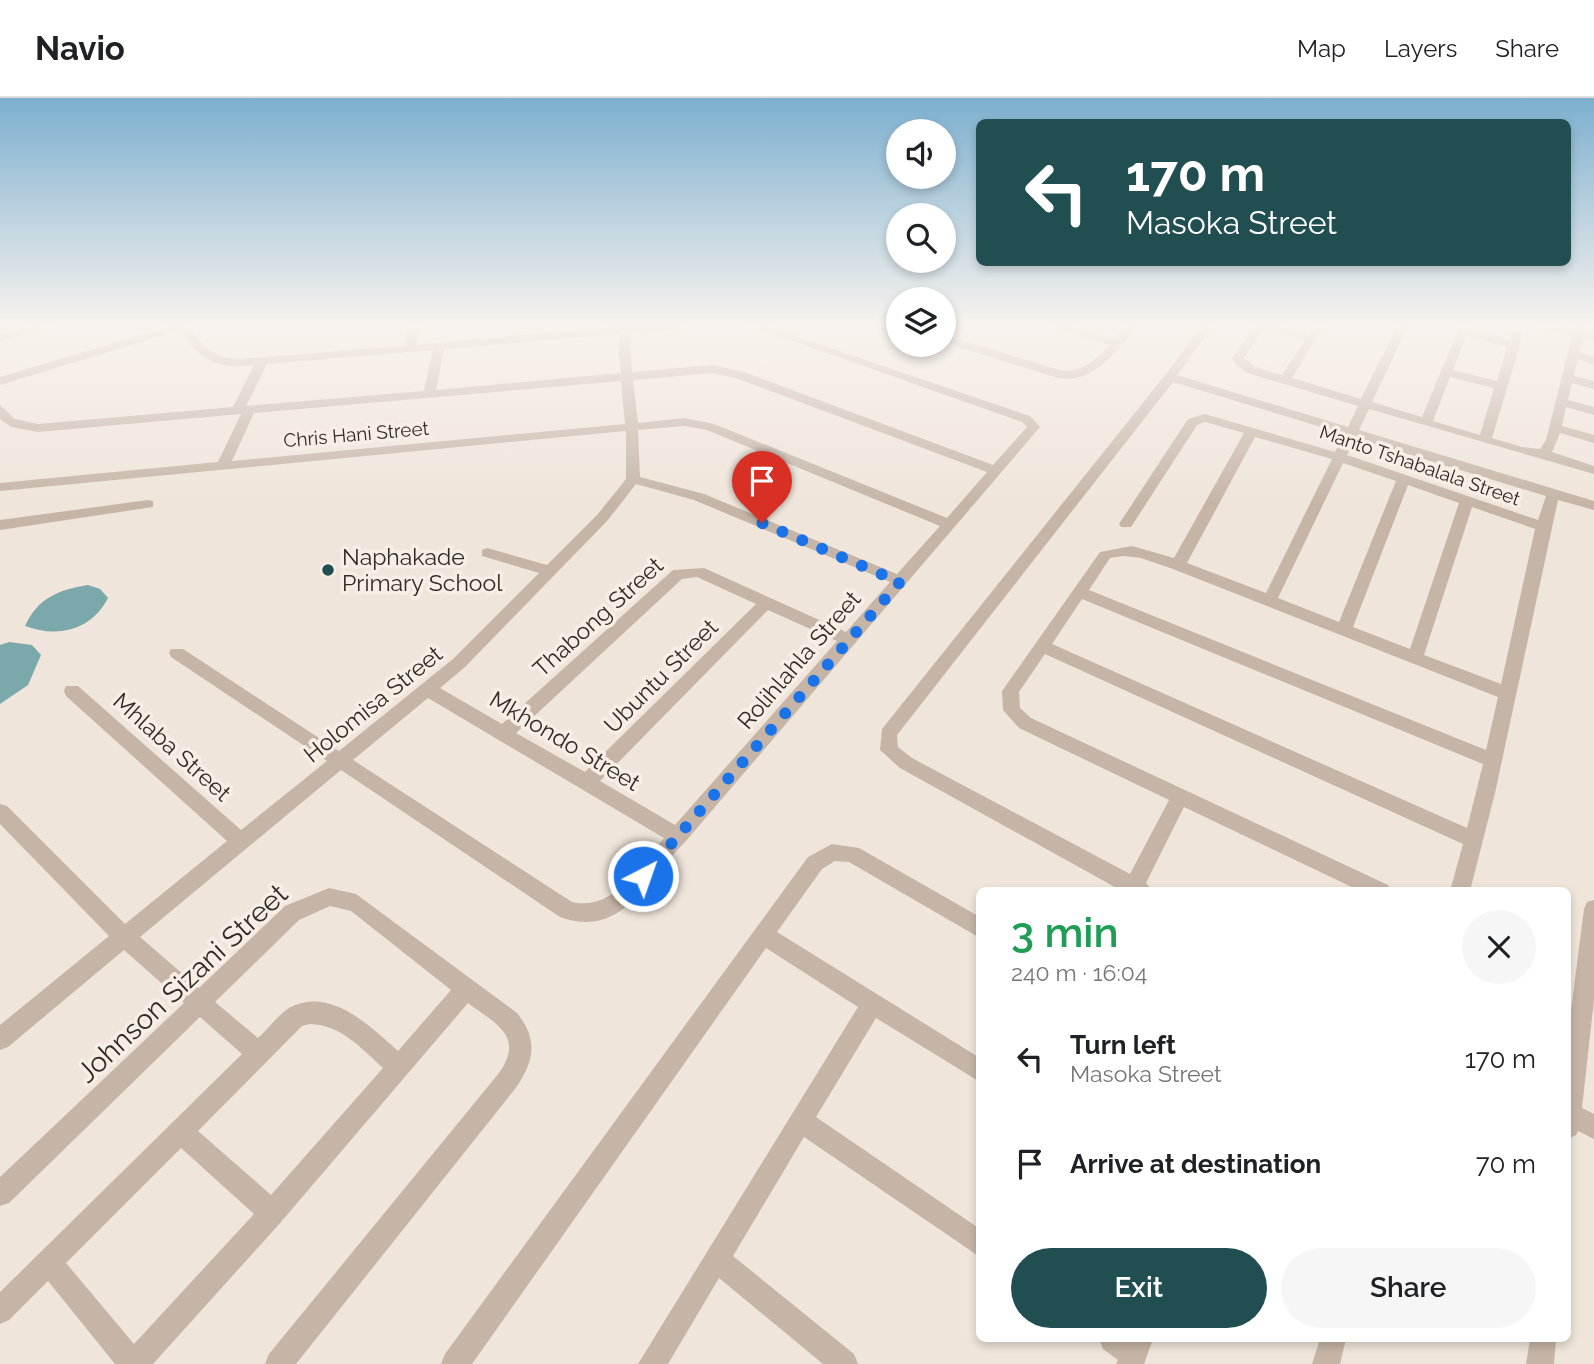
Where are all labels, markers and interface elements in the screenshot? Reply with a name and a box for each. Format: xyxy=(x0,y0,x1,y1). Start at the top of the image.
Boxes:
text: Navio xyxy=(35,29,125,68)
text: Map xyxy=(1297,34,1346,63)
text: Layers xyxy=(1384,34,1457,63)
text: Share xyxy=(1495,34,1559,63)
map controls xyxy=(886,119,956,357)
button: sound xyxy=(886,119,956,189)
text: 170 m xyxy=(1126,145,1265,202)
icon: left xyxy=(1011,147,1102,238)
button: search xyxy=(886,203,956,273)
text: Masoka Street xyxy=(1126,204,1337,241)
button: layers xyxy=(886,287,956,357)
street label: Chris Hani Street xyxy=(282,417,430,451)
street label: Manto Tshabalala Street xyxy=(1317,420,1524,510)
pin xyxy=(732,451,792,523)
icon: arrive xyxy=(743,462,781,500)
place label: Naphakade Primary School xyxy=(342,543,503,596)
street label: Thabong Street xyxy=(527,551,668,682)
marker: Naphakade Primary School xyxy=(320,562,336,578)
street label: Rolihlahla Street xyxy=(731,585,866,734)
street label: Ubuntu Street xyxy=(598,613,723,738)
street label: Holomisa Street xyxy=(298,639,447,768)
street label: Mkhondo Street xyxy=(485,685,646,796)
street label: Mhlaba Street xyxy=(108,687,237,807)
position arrow xyxy=(606,839,680,913)
street label: Johnson Sizani Street xyxy=(70,877,295,1089)
text: 3 min xyxy=(1011,908,1119,957)
button: close xyxy=(1462,910,1536,984)
text: 240 m · 16:04 xyxy=(1011,959,1147,986)
text: Turn left xyxy=(1070,1030,1176,1060)
icon: left xyxy=(1011,1040,1049,1078)
text: 170 m xyxy=(1465,1044,1536,1074)
text: Masoka Street xyxy=(1070,1060,1222,1087)
icon: arrive xyxy=(1011,1145,1049,1183)
text: Arrive at destination xyxy=(1070,1149,1321,1179)
text: 70 m xyxy=(1476,1149,1536,1179)
button: Exit xyxy=(1011,1248,1267,1328)
button: Share xyxy=(1281,1248,1536,1328)

